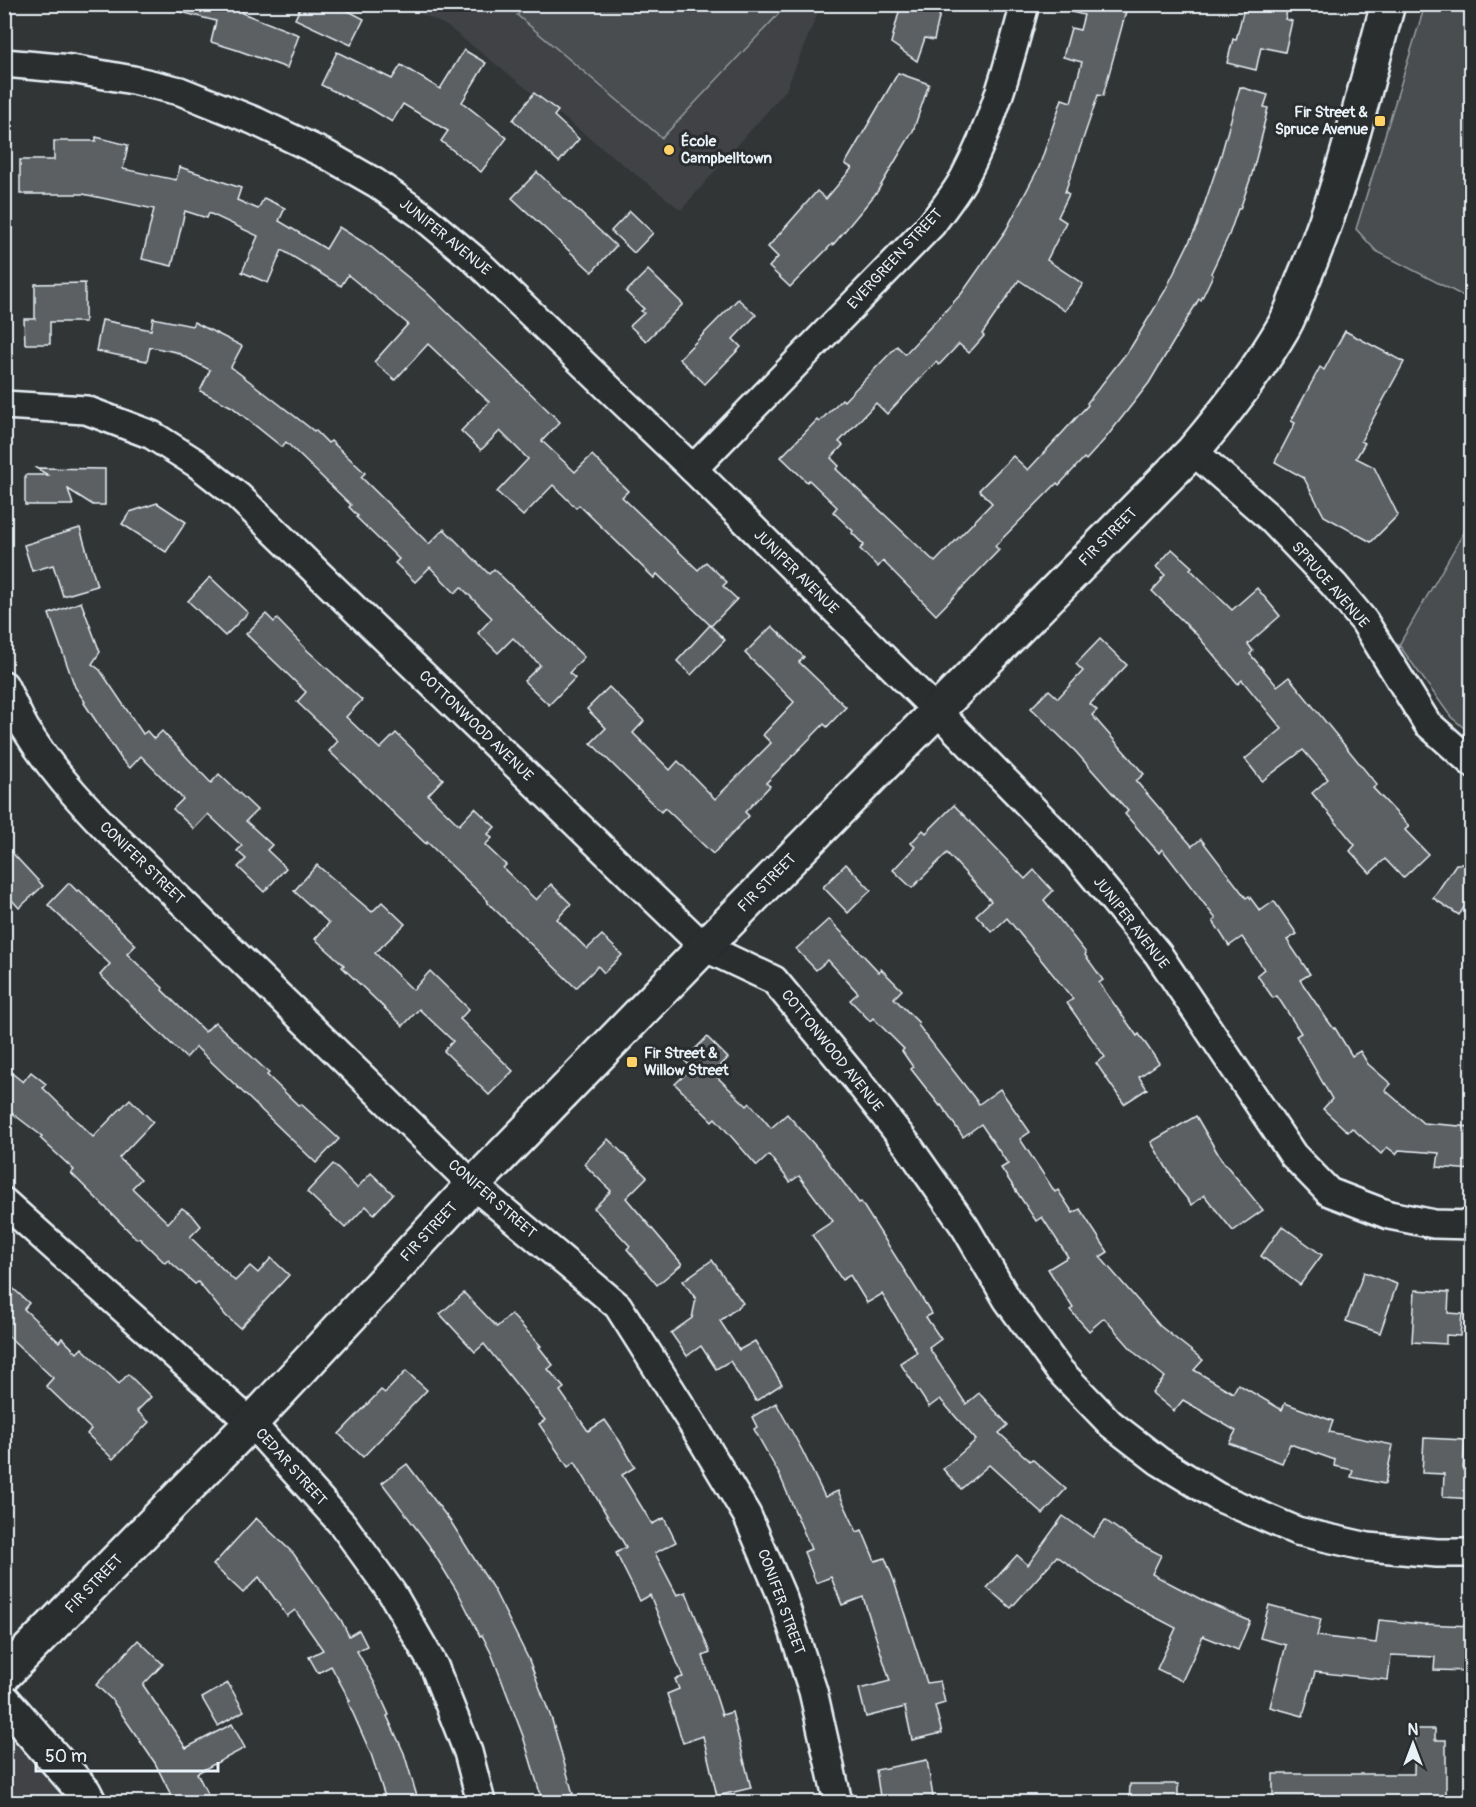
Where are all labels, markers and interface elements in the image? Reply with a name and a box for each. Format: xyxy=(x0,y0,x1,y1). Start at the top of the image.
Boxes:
place label: Fir Street & Spruce Avenue xyxy=(1275,103,1369,139)
marker: Fir Street & Spruce Avenue xyxy=(1373,114,1387,128)
place label: École Campbelltown xyxy=(681,132,773,168)
marker: École Campbelltown xyxy=(662,143,676,157)
street label: JUNIPER AVENUE xyxy=(395,194,495,280)
street label: EVERGREEN STREET xyxy=(843,205,947,313)
street label: FIR STREET xyxy=(1075,504,1141,570)
street label: JUNIPER AVENUE xyxy=(750,526,843,619)
street label: SPRUCE AVENUE xyxy=(1287,538,1373,632)
street label: COTTONWOOD AVENUE xyxy=(415,666,537,786)
street label: CONIFER STREET xyxy=(95,818,189,908)
street label: FIR STREET xyxy=(734,850,800,916)
street label: JUNIPER AVENUE xyxy=(1089,873,1173,973)
street label: COTTONWOOD AVENUE xyxy=(777,986,887,1116)
place label: Fir Street & Willow Street xyxy=(644,1044,730,1080)
marker: Fir Street & Willow Street xyxy=(625,1055,639,1069)
street label: CONIFER STREET xyxy=(444,1155,540,1243)
street label: FIR STREET xyxy=(397,1198,461,1266)
street label: CEDAR STREET xyxy=(251,1424,331,1510)
street label: CONIFER STREET xyxy=(753,1547,809,1657)
street label: FIR STREET xyxy=(61,1550,127,1618)
north arrow xyxy=(1383,1714,1443,1774)
text: N xyxy=(1408,1720,1419,1740)
scale bar xyxy=(36,1735,218,1773)
text: 50 m xyxy=(45,1745,87,1768)

